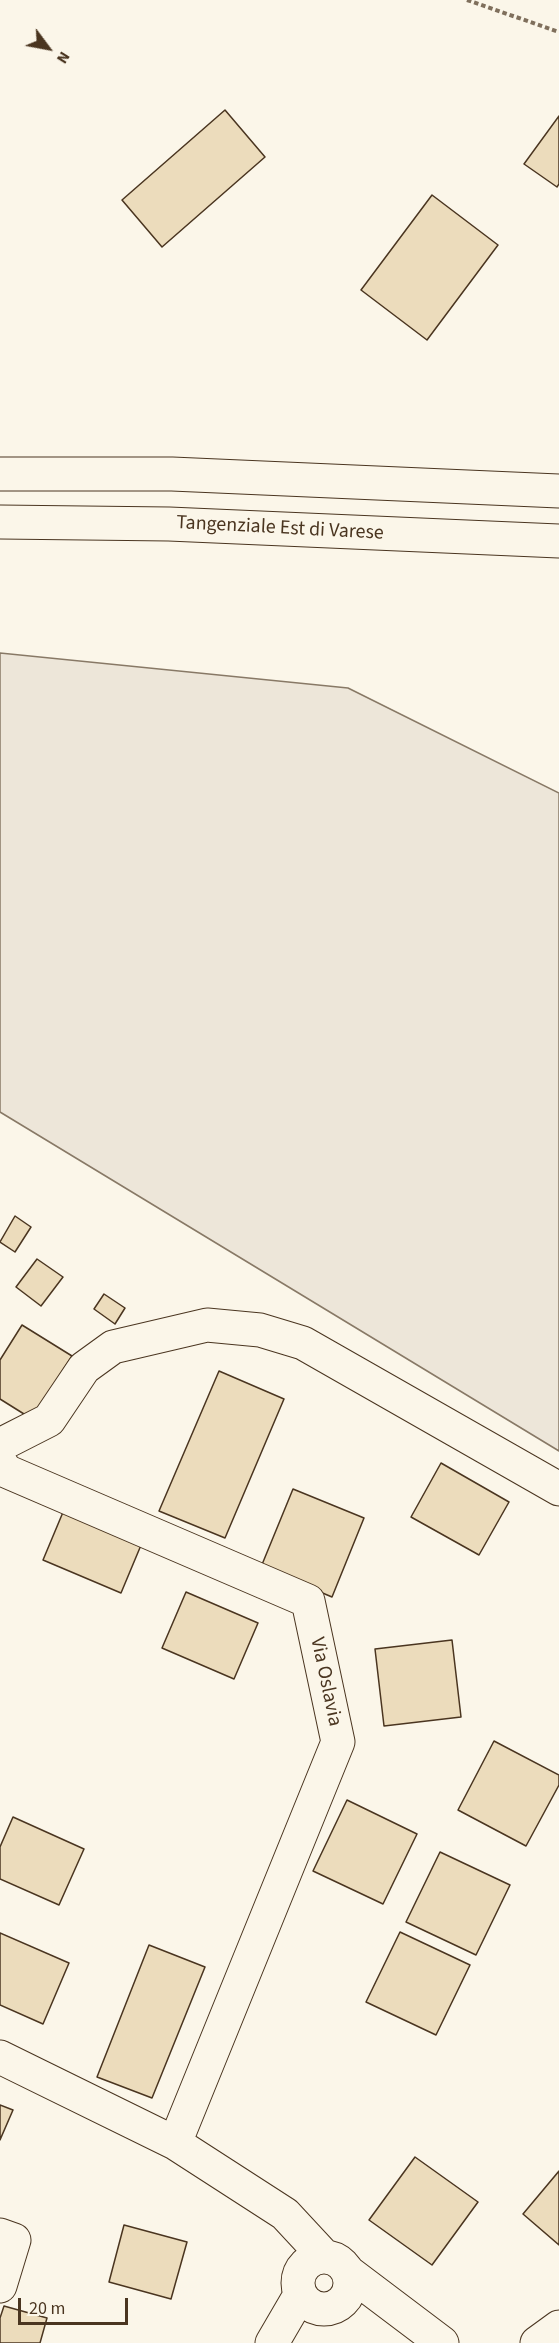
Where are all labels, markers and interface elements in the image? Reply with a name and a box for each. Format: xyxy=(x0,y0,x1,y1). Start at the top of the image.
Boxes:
north arrow xyxy=(18,18,78,78)
text: N xyxy=(51,47,75,68)
street label: Tangenziale Est di Varese xyxy=(176,512,384,546)
street label: Via Oslavia xyxy=(304,1635,346,1729)
scale bar xyxy=(21,2286,130,2324)
text: 20 m xyxy=(29,2296,65,2321)

